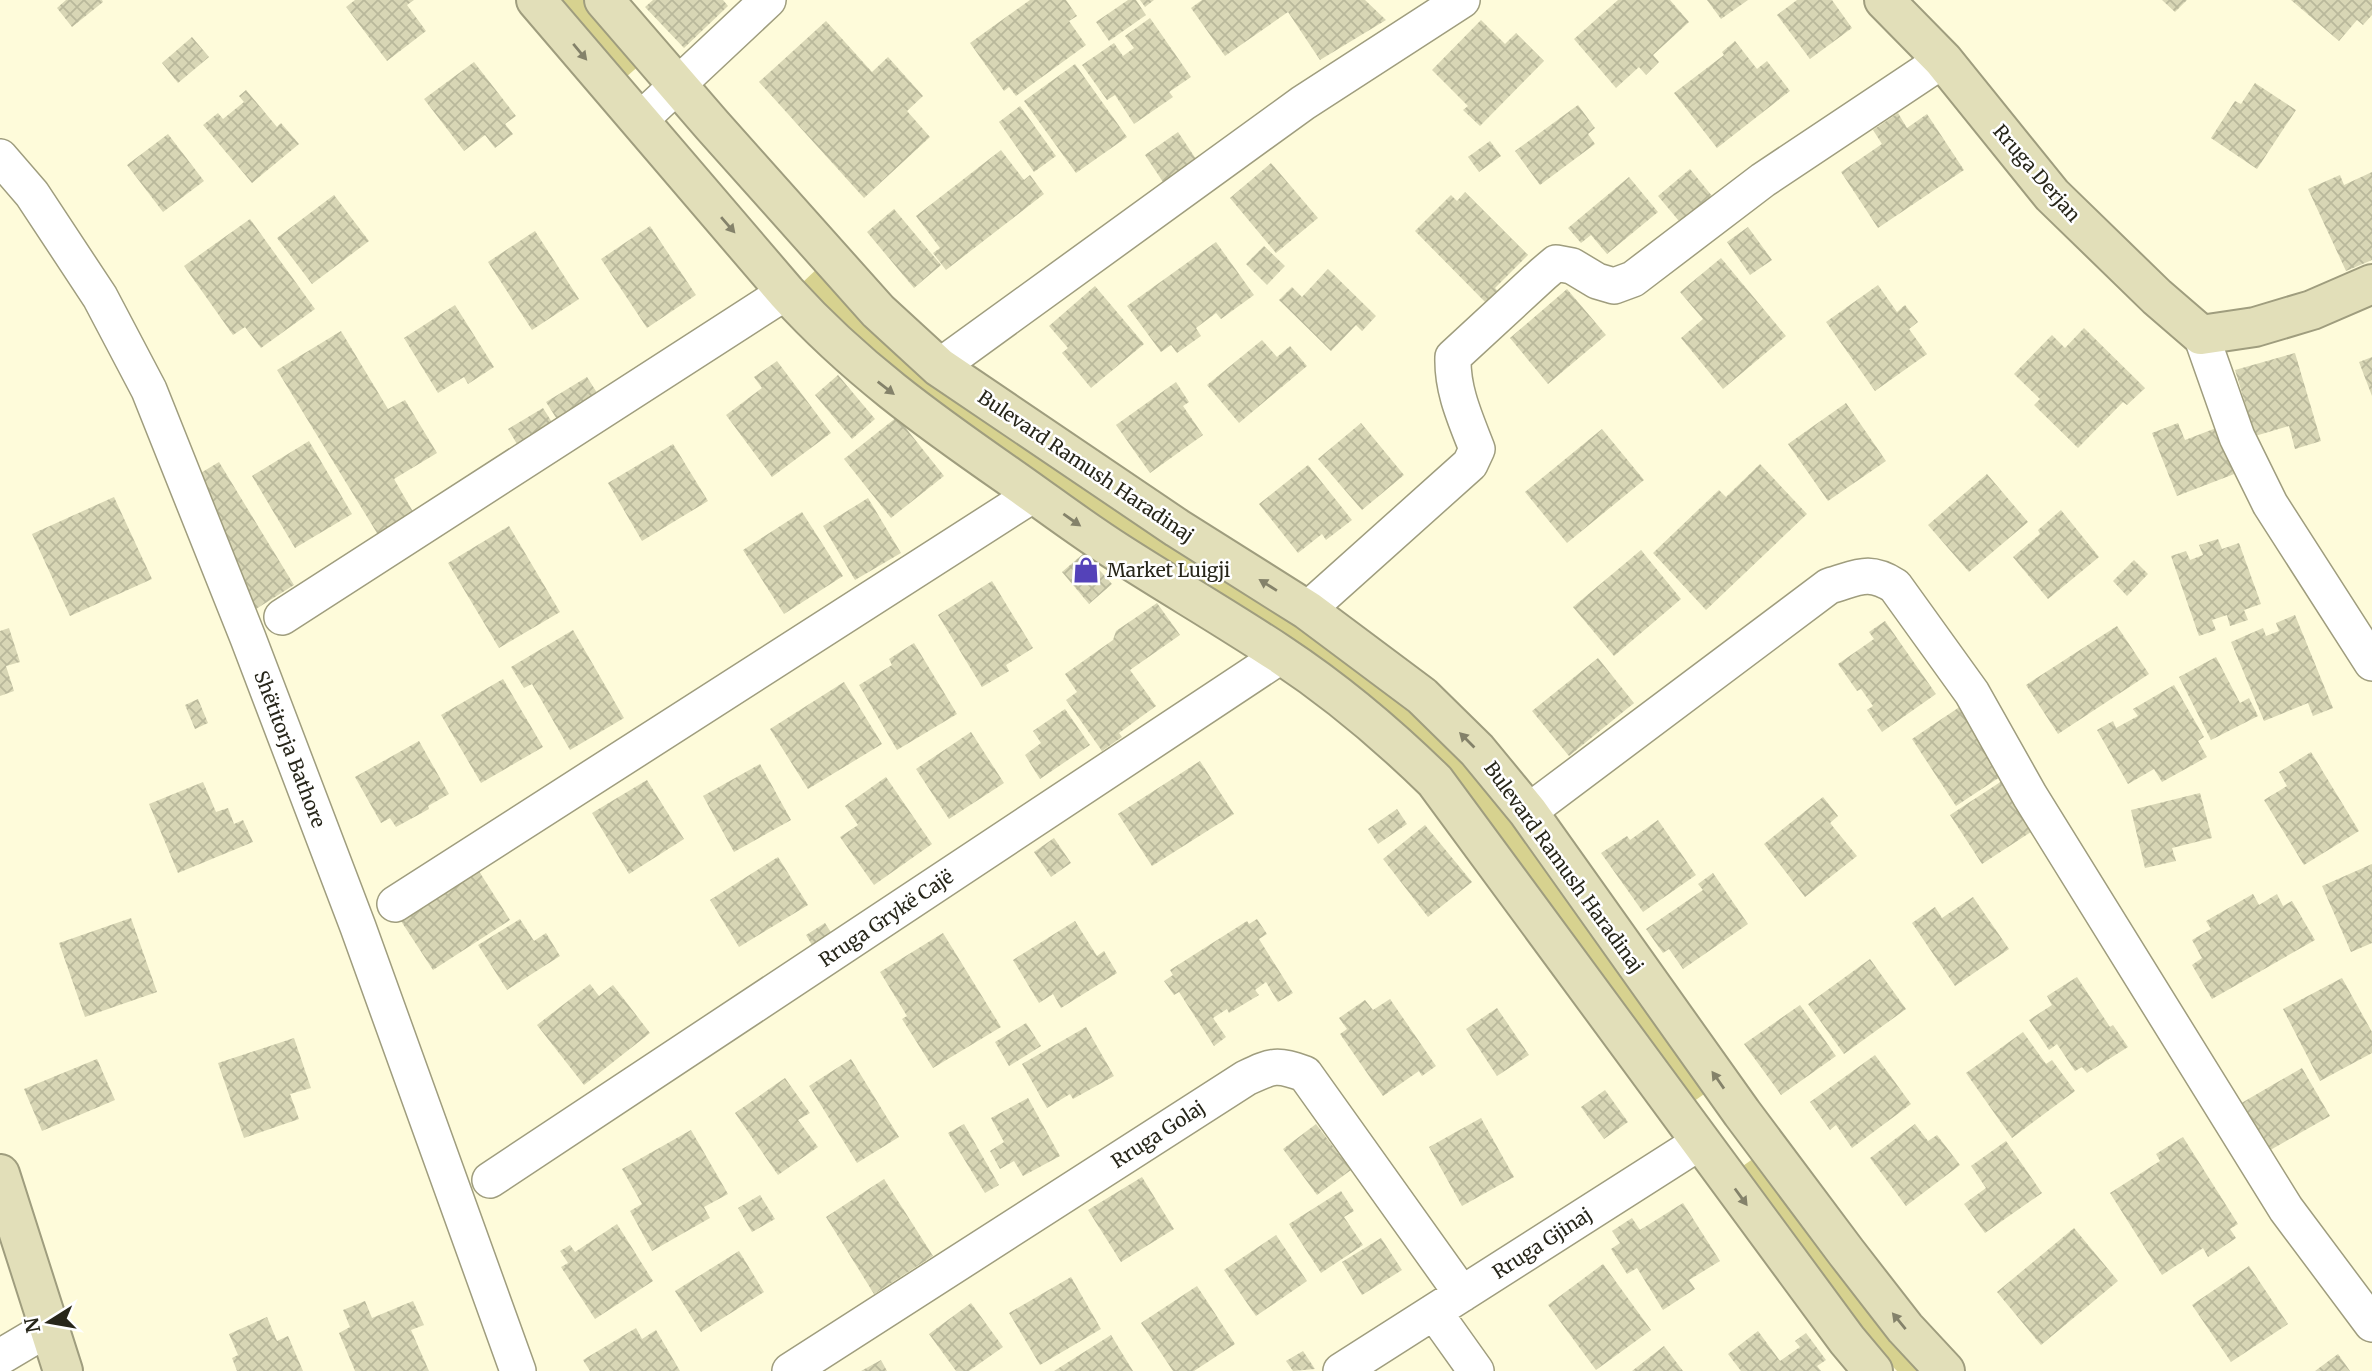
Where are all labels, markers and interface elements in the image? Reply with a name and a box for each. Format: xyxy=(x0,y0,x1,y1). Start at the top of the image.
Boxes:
one-way arrow xyxy=(572,43,588,61)
street label: Rruga Derjan xyxy=(1988,119,2086,227)
one-way arrow xyxy=(720,217,735,234)
one-way arrow xyxy=(877,380,895,395)
street label: Bulevard Ramush Haradinaj xyxy=(973,385,1199,547)
one-way arrow xyxy=(1063,513,1081,527)
shop icon: Market Luigji xyxy=(1071,555,1101,585)
place label: Market Luigji xyxy=(1107,558,1230,582)
one-way arrow xyxy=(1259,579,1278,592)
street label: Shëtitorja Bathore xyxy=(249,667,331,831)
one-way arrow xyxy=(1458,731,1475,748)
street label: Bulevard Ramush Haradinaj xyxy=(1479,757,1649,977)
street label: Rruga Grykë Cajë xyxy=(814,864,958,972)
one-way arrow xyxy=(1711,1071,1725,1089)
street label: Rruga Golaj xyxy=(1107,1095,1209,1173)
one-way arrow xyxy=(1734,1187,1748,1206)
street label: Rruga Gjinaj xyxy=(1488,1202,1596,1284)
north arrow xyxy=(14,1287,84,1357)
one-way arrow xyxy=(1892,1312,1907,1329)
text: N xyxy=(19,1316,46,1335)

